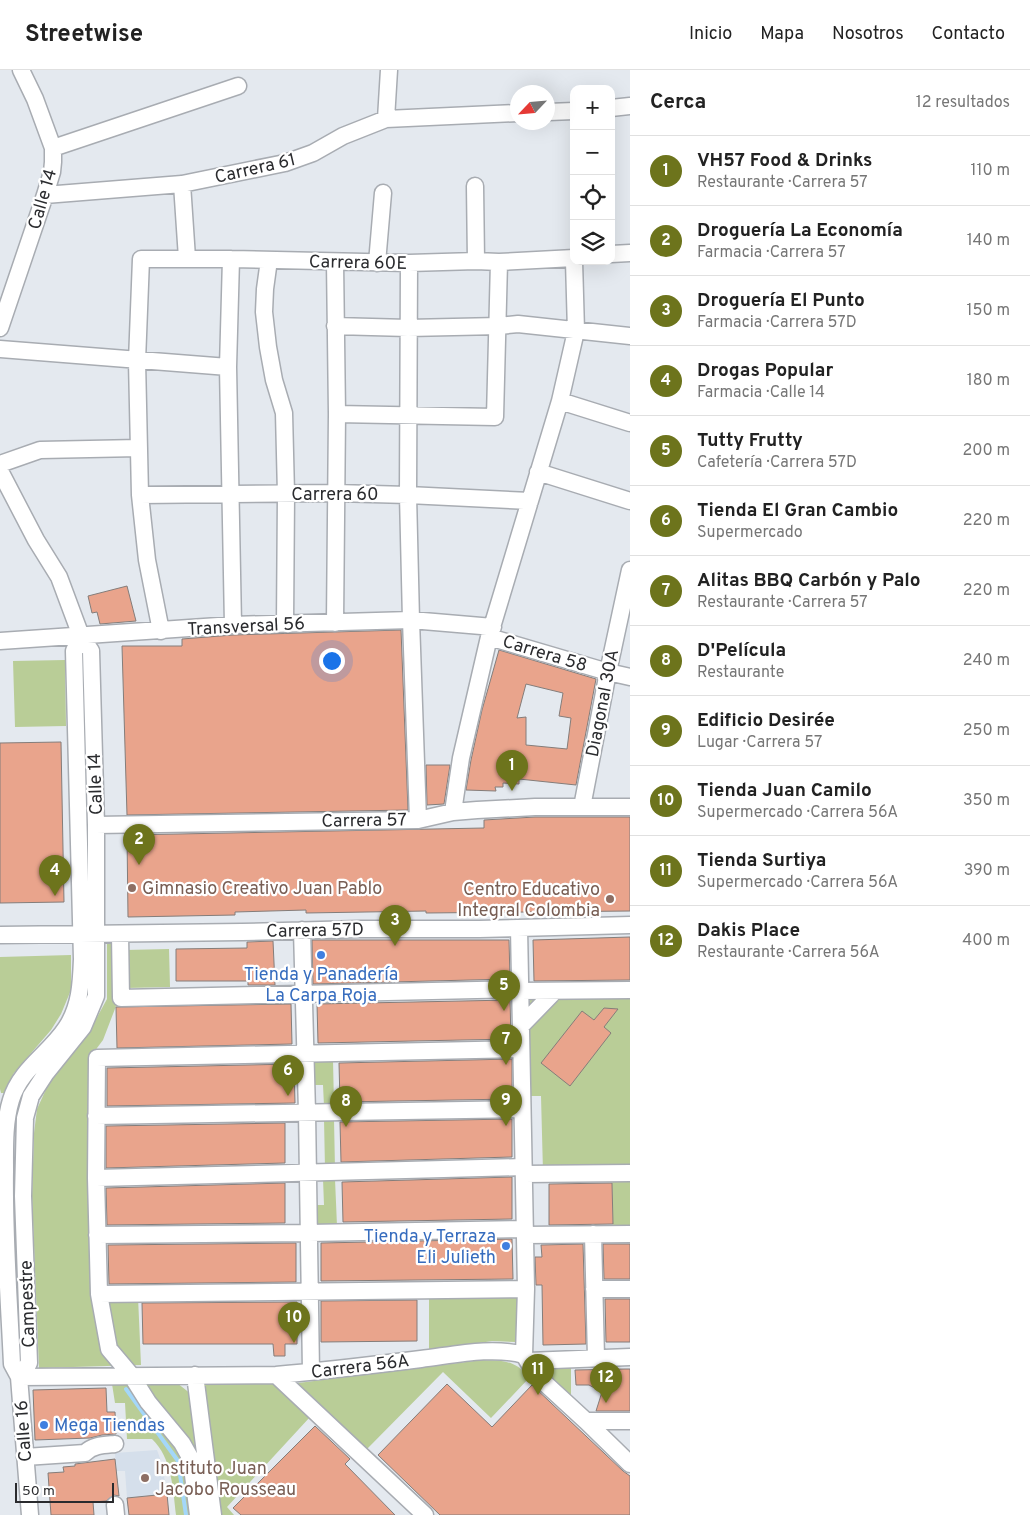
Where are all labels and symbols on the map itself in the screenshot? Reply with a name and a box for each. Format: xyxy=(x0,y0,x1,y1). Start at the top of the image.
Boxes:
north arrow xyxy=(510,85,555,130)
street label: Carrera 61 xyxy=(213,149,298,190)
street label: Calle 14 xyxy=(24,166,63,232)
street label: Carrera 60E xyxy=(309,251,407,276)
street label: Carrera 60 xyxy=(291,484,379,507)
street label: Transversal 56 xyxy=(187,613,306,642)
street label: Carrera 58 xyxy=(500,631,590,678)
your location xyxy=(319,648,345,674)
street label: Diagonal 30A xyxy=(582,648,625,759)
pin: 1 xyxy=(496,750,528,791)
street label: Calle 14 xyxy=(84,753,109,815)
street label: Carrera 57 xyxy=(321,809,407,834)
pin: 2 xyxy=(123,824,155,865)
pin: 4 xyxy=(39,855,71,896)
place label: Gimnasio Creativo Juan Pablo xyxy=(142,878,382,901)
place label: Centro Educativo Integral Colombia xyxy=(457,879,600,923)
marker: Gimnasio Creativo Juan Pablo xyxy=(126,882,138,894)
marker: Centro Educativo Integral Colombia xyxy=(604,893,616,905)
pin: 3 xyxy=(379,905,411,946)
street label: Carrera 57D xyxy=(266,919,364,944)
marker: Tienda y Panadería La Carpa Roja xyxy=(315,949,327,961)
place label: Tienda y Panadería La Carpa Roja xyxy=(244,964,398,1008)
pin: 5 xyxy=(488,970,520,1011)
pin: 7 xyxy=(490,1024,522,1065)
pin: 6 xyxy=(272,1055,304,1096)
pin: 9 xyxy=(490,1085,522,1126)
pin: 8 xyxy=(330,1086,362,1127)
place label: Tienda y Terraza Eli Julieth xyxy=(364,1226,496,1270)
marker: Tienda y Terraza Eli Julieth xyxy=(500,1240,512,1252)
street label: Campestre xyxy=(15,1260,42,1348)
pin: 10 xyxy=(278,1302,310,1343)
street label: Carrera 56A xyxy=(310,1350,411,1385)
pin: 11 xyxy=(522,1354,554,1395)
pin: 12 xyxy=(590,1362,622,1403)
street label: Calle 16 xyxy=(11,1399,38,1463)
place label: Mega Tiendas xyxy=(54,1415,165,1438)
marker: Mega Tiendas xyxy=(38,1419,50,1431)
place label: Instituto Juan Jacobo Rousseau xyxy=(155,1458,296,1502)
marker: Instituto Juan Jacobo Rousseau xyxy=(139,1472,151,1484)
scale bar xyxy=(15,1480,114,1503)

